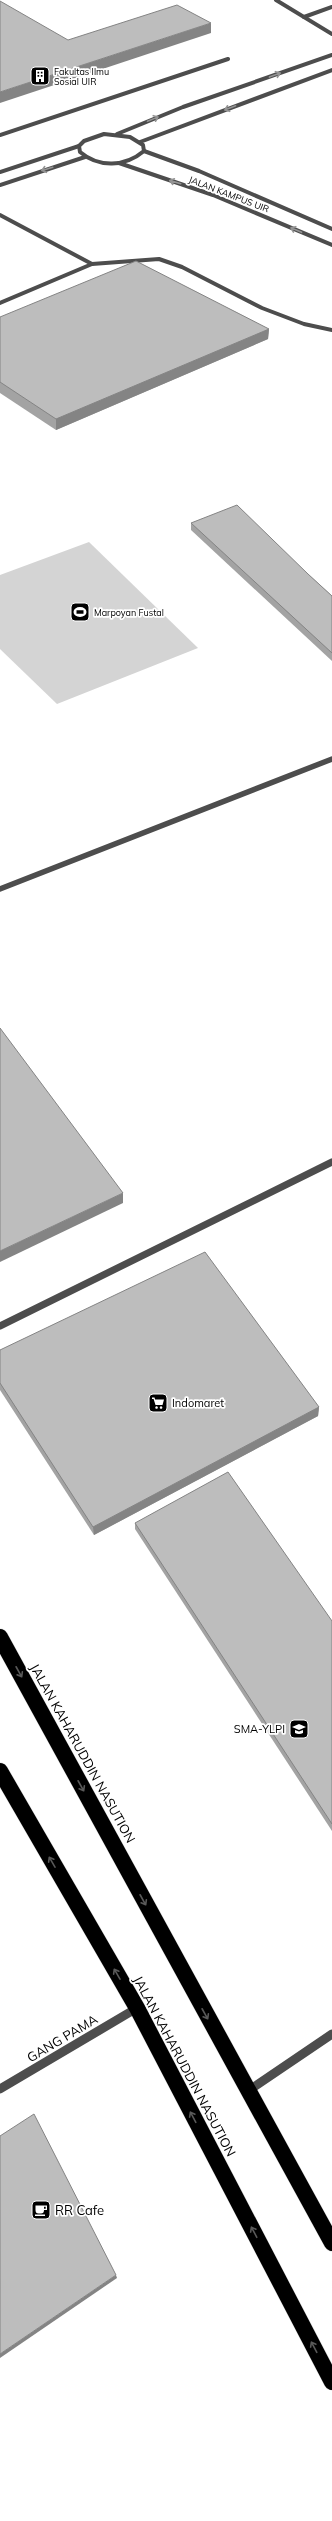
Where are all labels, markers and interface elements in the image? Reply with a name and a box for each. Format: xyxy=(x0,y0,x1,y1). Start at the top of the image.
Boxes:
building icon: Fakultas Ilmu Sosial UIR xyxy=(29,65,51,87)
place label: Fakultas Ilmu Sosial UIR xyxy=(54,66,109,87)
one-way arrow xyxy=(269,70,281,78)
one-way arrow xyxy=(224,104,236,112)
one-way arrow xyxy=(147,115,159,123)
one-way arrow xyxy=(41,166,54,173)
street label: JALAN KAMPUS UIR xyxy=(187,174,271,214)
one-way arrow xyxy=(169,178,182,185)
one-way arrow xyxy=(291,225,303,233)
sports icon: Marpoyan Fustal xyxy=(69,601,91,623)
place label: Marpoyan Fustal xyxy=(94,607,164,619)
supermarket icon: Indomaret xyxy=(147,1392,169,1414)
place label: Indomaret xyxy=(172,1396,224,1410)
street label: JALAN KAHARUDDIN NASUTION xyxy=(27,1661,139,1845)
one-way arrow xyxy=(15,1665,23,1677)
school or university icon: SMA-YLPI xyxy=(288,1718,310,1740)
place label: SMA-YLPI xyxy=(234,1722,285,1736)
one-way arrow xyxy=(78,1780,85,1792)
one-way arrow xyxy=(48,1856,56,1868)
one-way arrow xyxy=(140,1894,147,1906)
one-way arrow xyxy=(113,1968,121,1980)
street label: JALAN KAHARUDDIN NASUTION xyxy=(130,1973,240,2159)
one-way arrow xyxy=(202,2008,210,2020)
street label: GANG PAMA xyxy=(24,2010,101,2065)
one-way arrow xyxy=(189,2111,197,2123)
cafe icon: RR Cafe xyxy=(30,2199,52,2221)
place label: RR Cafe xyxy=(55,2202,104,2218)
one-way arrow xyxy=(249,2226,257,2238)
one-way arrow xyxy=(310,2341,317,2353)

